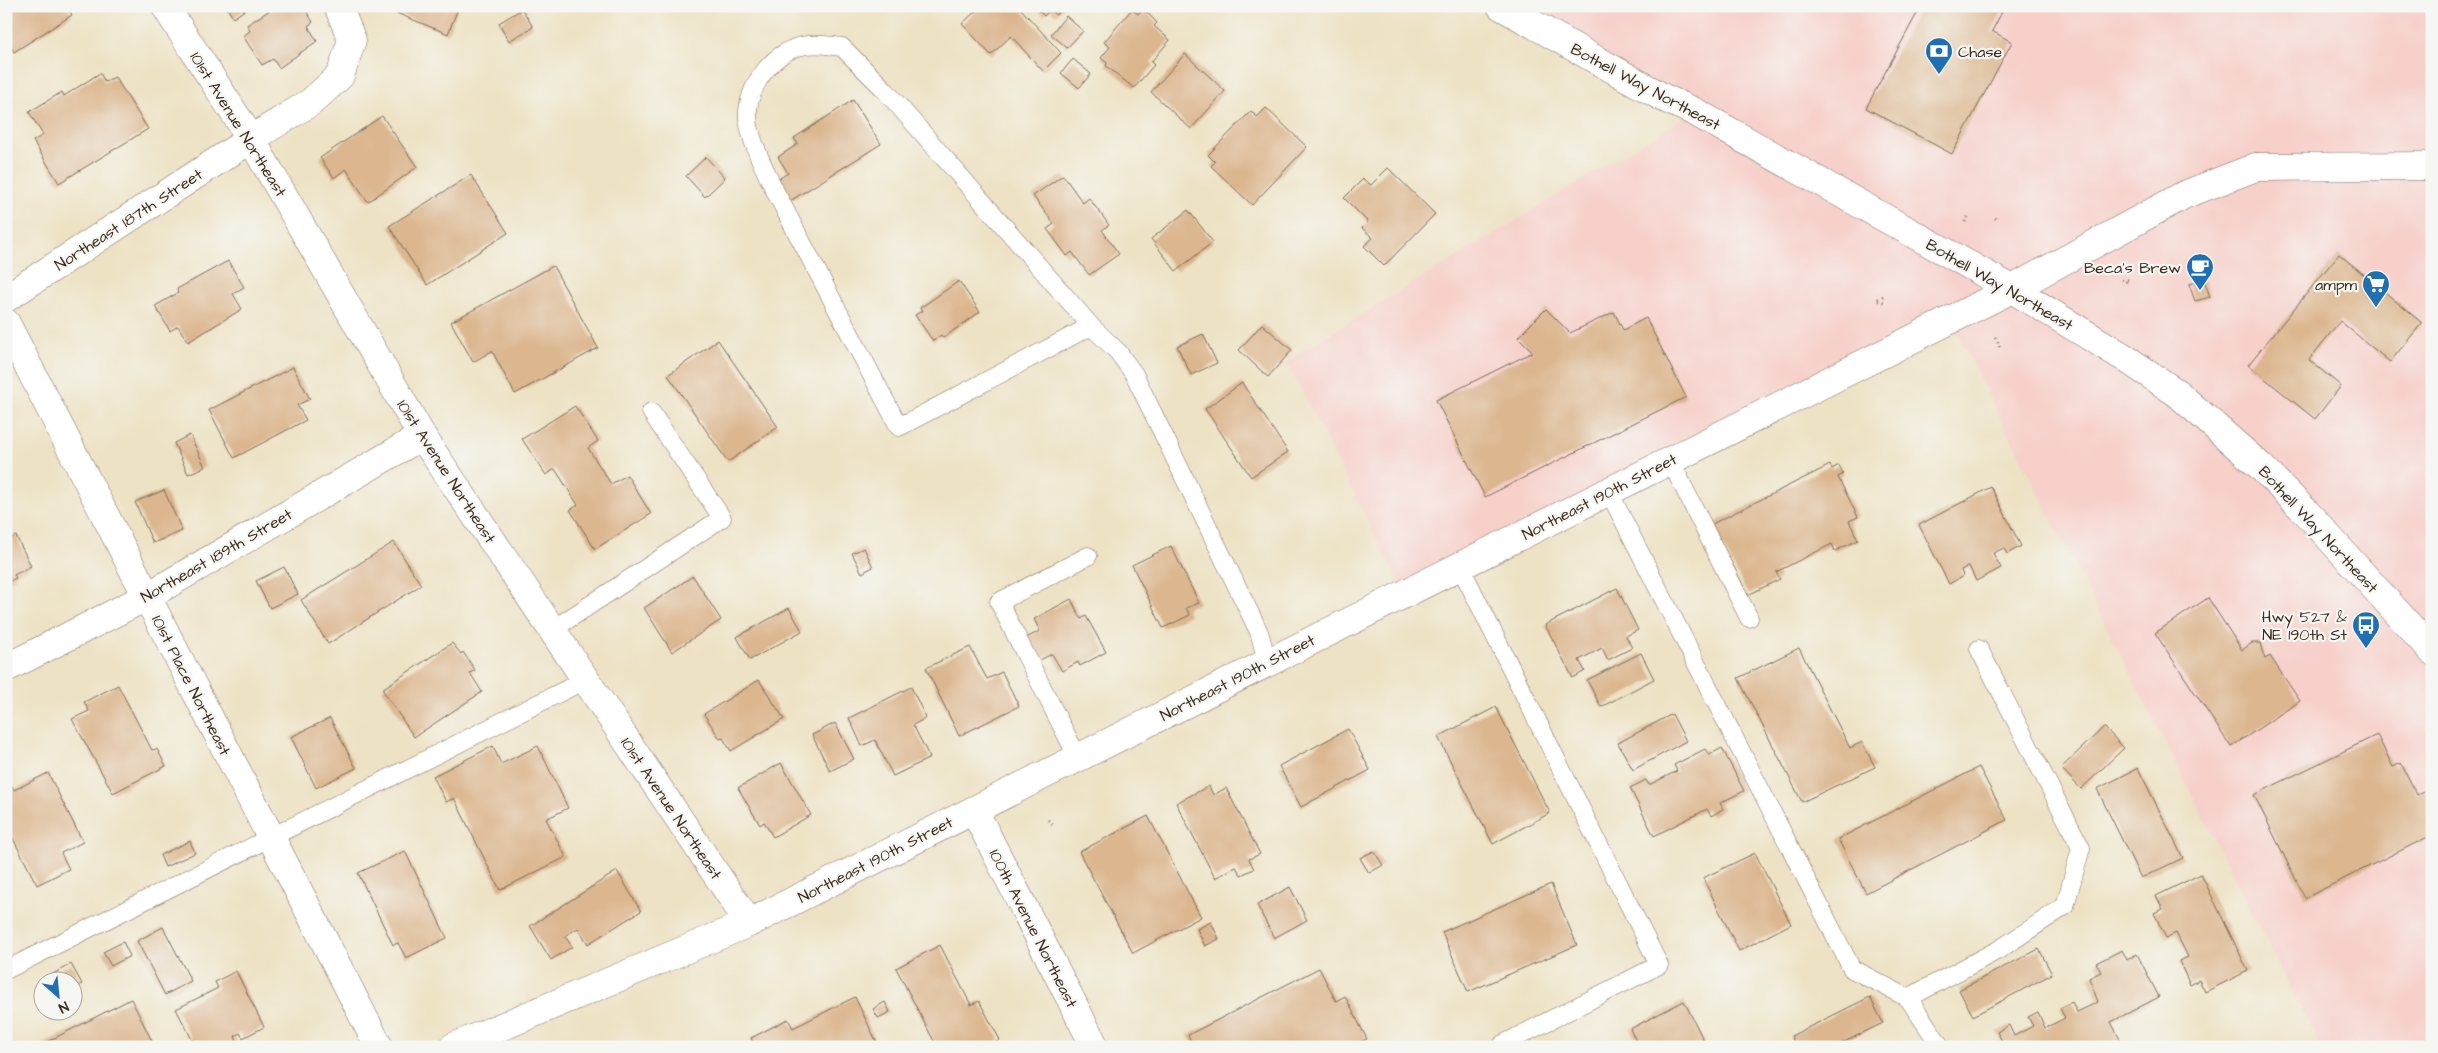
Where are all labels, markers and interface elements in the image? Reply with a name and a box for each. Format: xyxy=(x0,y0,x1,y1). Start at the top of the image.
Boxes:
bank icon: Chase xyxy=(1924,36,1954,75)
street label: Bothell Way Northeast xyxy=(1566,38,1725,137)
place label: Chase xyxy=(1958,41,2002,63)
street label: 101st Avenue Northeast xyxy=(185,48,292,202)
street label: Northeast 187th Street xyxy=(50,163,207,276)
street label: Bothell Way Northeast xyxy=(1921,234,2078,337)
cafe icon: Beca's Brew xyxy=(2185,252,2215,291)
place label: Beca's Brew xyxy=(2084,257,2181,279)
supermarket icon: ampm xyxy=(2361,269,2391,308)
place label: ampm xyxy=(2315,274,2358,296)
street label: 101st Avenue Northeast xyxy=(391,396,501,548)
street label: Northeast 190th Street xyxy=(1518,448,1681,546)
street label: Bothell Way Northeast xyxy=(2253,461,2384,599)
street label: Northeast 189th Street xyxy=(137,503,297,608)
place label: Hwy 527 & NE 190th St xyxy=(2262,606,2348,646)
bus stop icon: Hwy 527 & NE 190th St xyxy=(2351,610,2381,649)
street label: 101st Place Northeast xyxy=(146,612,236,760)
street label: Northeast 190th Street xyxy=(1156,629,1319,727)
street label: 101st Avenue Northeast xyxy=(615,733,727,884)
street label: Northeast 190th Street xyxy=(794,811,957,909)
street label: 100th Avenue Northeast xyxy=(984,846,1083,1012)
north arrow xyxy=(32,970,82,1020)
text: N xyxy=(55,996,72,1018)

